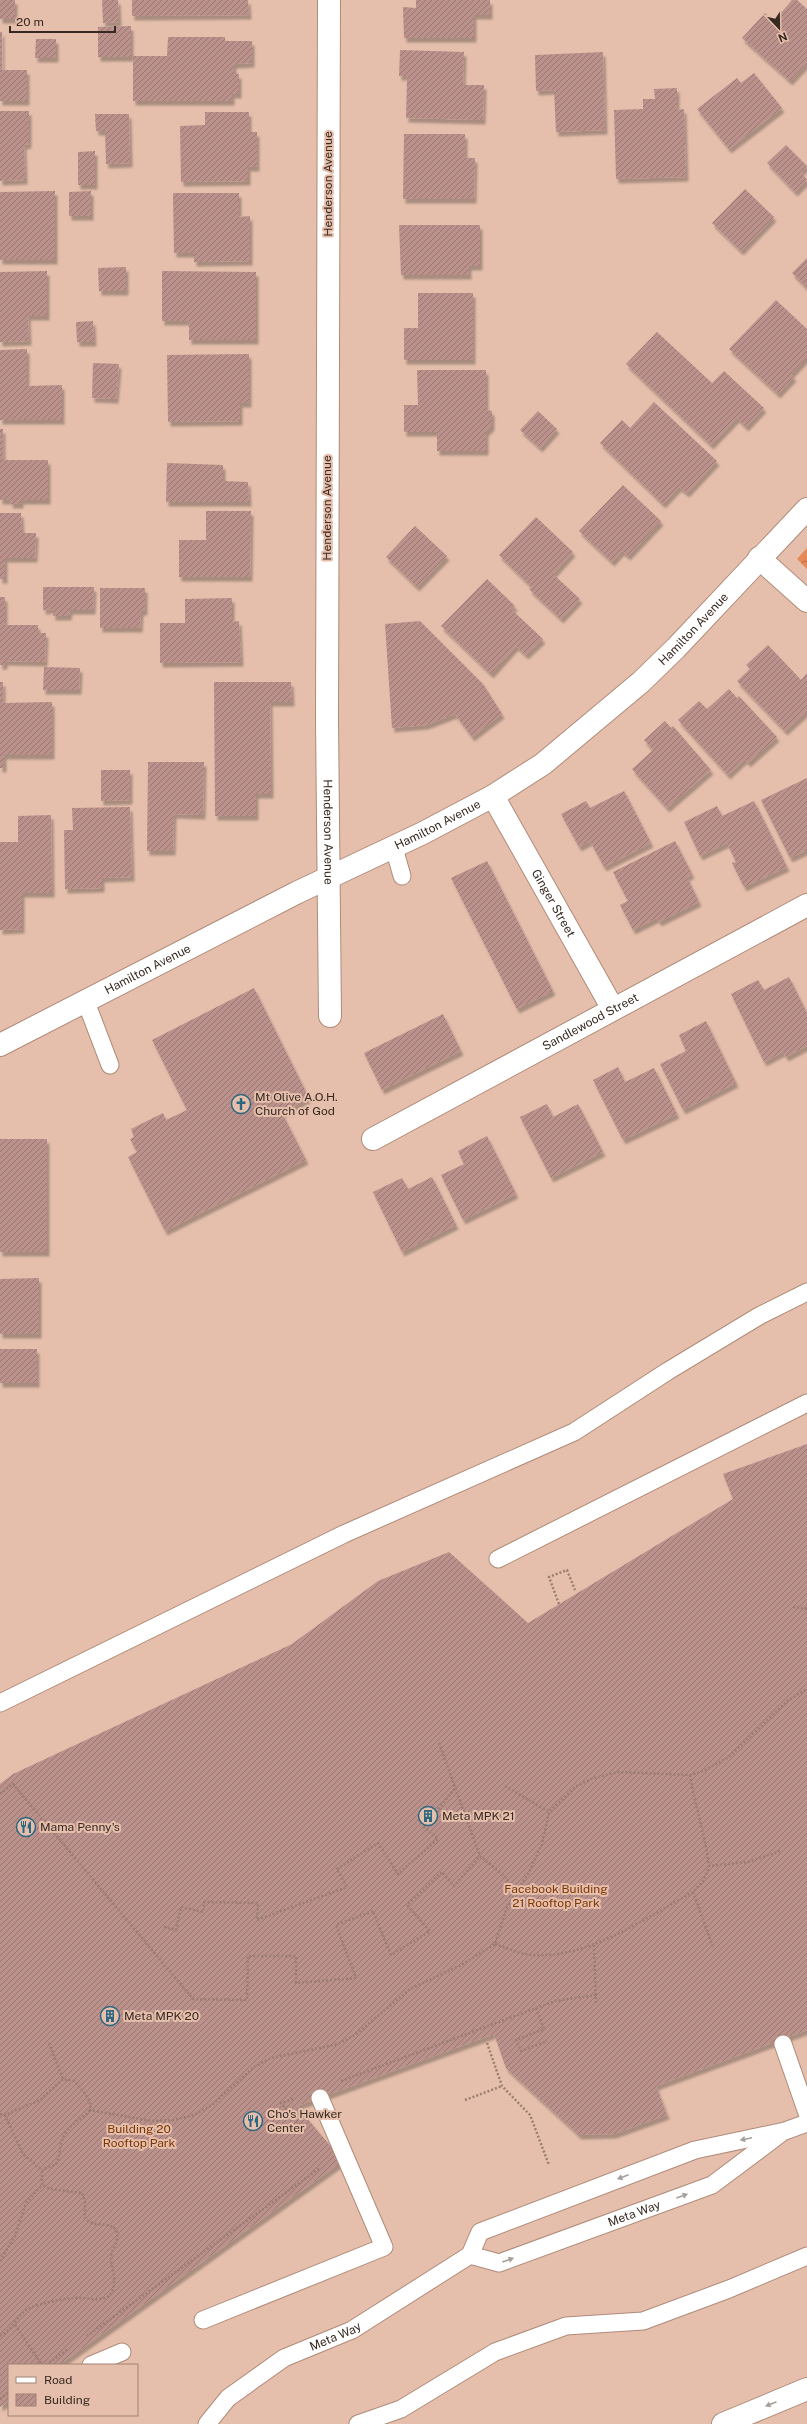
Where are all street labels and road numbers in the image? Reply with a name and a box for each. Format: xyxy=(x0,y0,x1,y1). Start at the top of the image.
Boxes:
street label: Henderson Avenue xyxy=(321,131,335,237)
street label: Henderson Avenue xyxy=(320,455,334,561)
street label: Hamilton Avenue xyxy=(656,590,731,668)
street label: Henderson Avenue xyxy=(321,779,336,885)
street label: Hamilton Avenue xyxy=(392,797,483,852)
street label: Ginger Street xyxy=(529,867,578,940)
street label: Hamilton Avenue xyxy=(102,941,193,997)
street label: Sandlewood Street xyxy=(540,990,641,1053)
street label: Meta Way xyxy=(606,2197,663,2230)
street label: Meta Way xyxy=(308,2319,364,2354)

